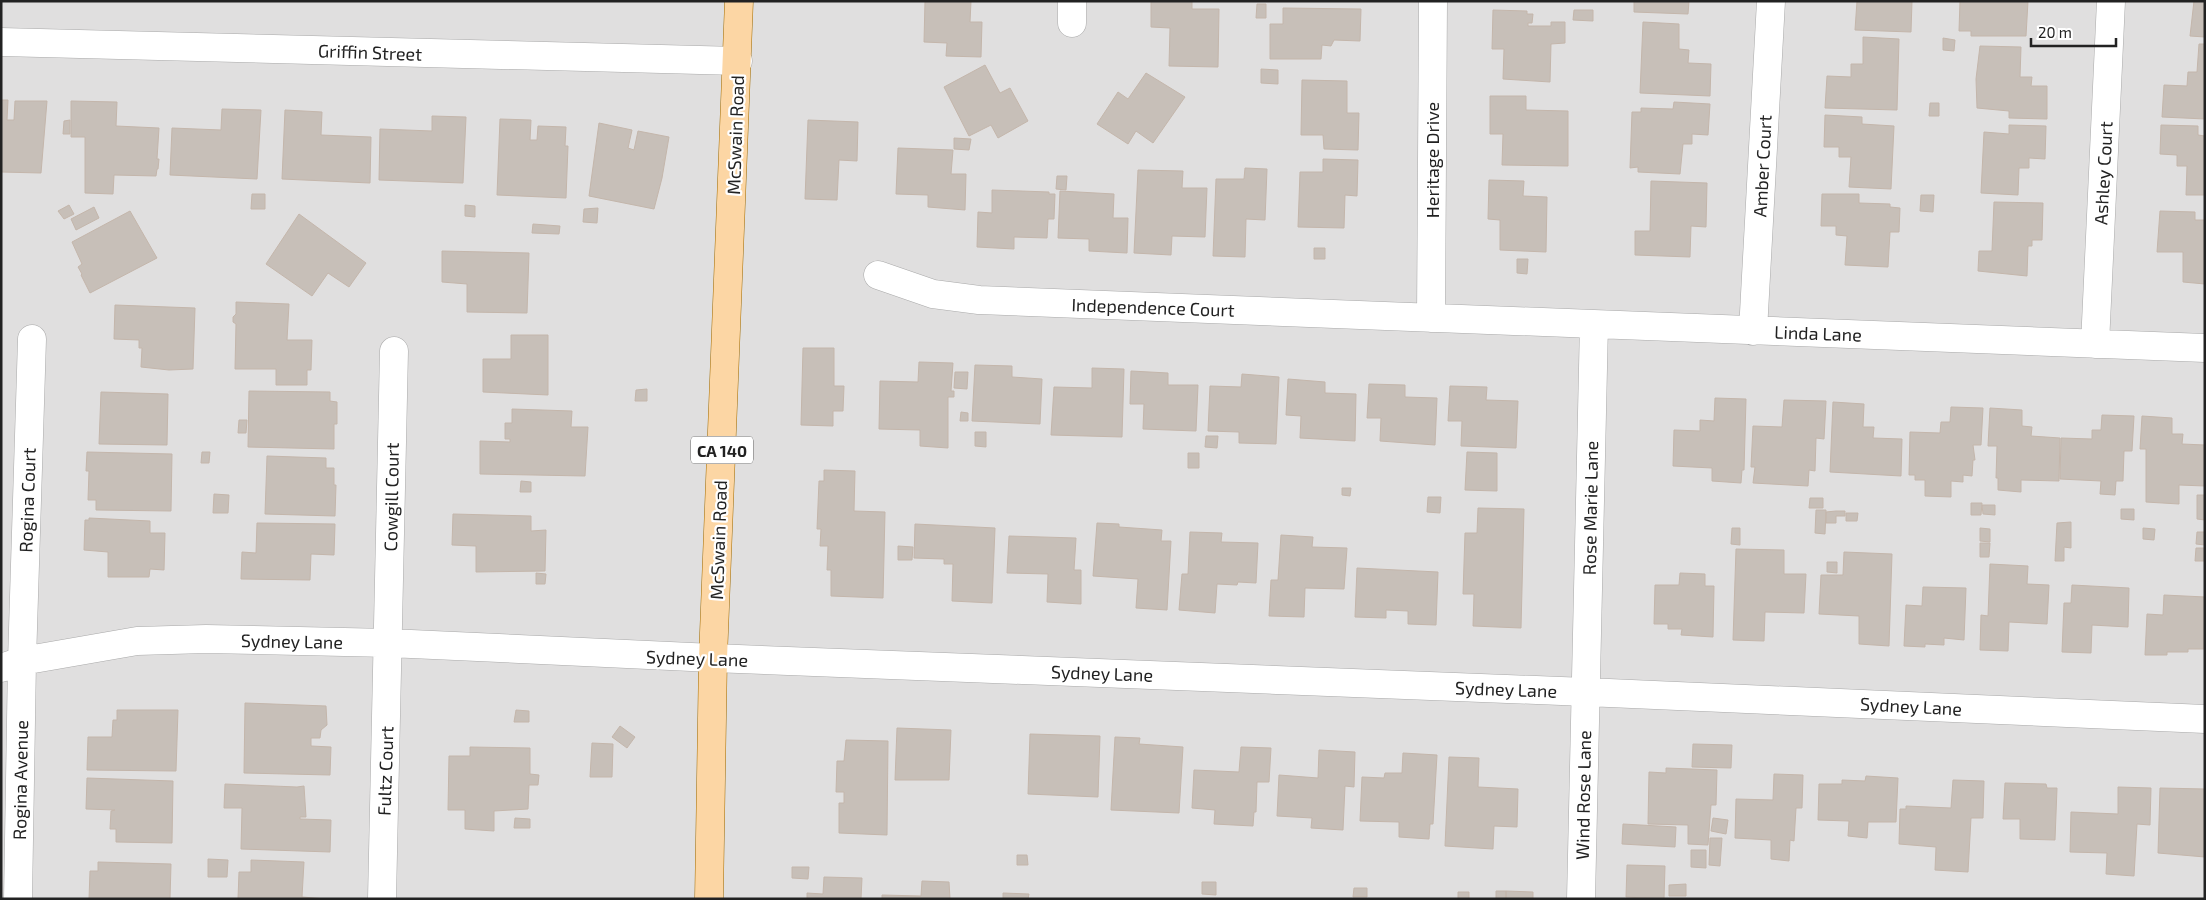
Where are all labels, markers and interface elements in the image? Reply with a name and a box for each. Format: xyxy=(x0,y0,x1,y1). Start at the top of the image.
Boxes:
scale bar xyxy=(2031,15,2116,47)
text: 20 m xyxy=(2038,23,2072,41)
street label: Griffin Street xyxy=(318,39,423,65)
street label: McSwain Road xyxy=(722,75,748,195)
street label: Heritage Drive xyxy=(1421,102,1443,218)
street label: Amber Court xyxy=(1748,114,1776,218)
street label: Ashley Court xyxy=(2089,120,2117,225)
street label: Independence Court xyxy=(1071,293,1235,321)
street label: Linda Lane xyxy=(1774,320,1862,346)
road number: CA 140 xyxy=(691,436,753,464)
street label: Rose Marie Lane xyxy=(1578,441,1602,575)
street label: Cowgill Court xyxy=(379,442,403,552)
street label: Rogina Court xyxy=(14,447,40,553)
street label: McSwain Road xyxy=(705,480,731,600)
street label: Sydney Lane xyxy=(241,629,343,653)
street label: Sydney Lane xyxy=(646,645,748,671)
street label: Sydney Lane xyxy=(1051,660,1153,686)
street label: Sydney Lane xyxy=(1455,676,1557,702)
street label: Sydney Lane xyxy=(1859,692,1963,720)
street label: Rogina Avenue xyxy=(8,720,32,840)
street label: Fultz Court xyxy=(372,726,398,816)
street label: Wind Rose Lane xyxy=(1571,730,1595,860)

